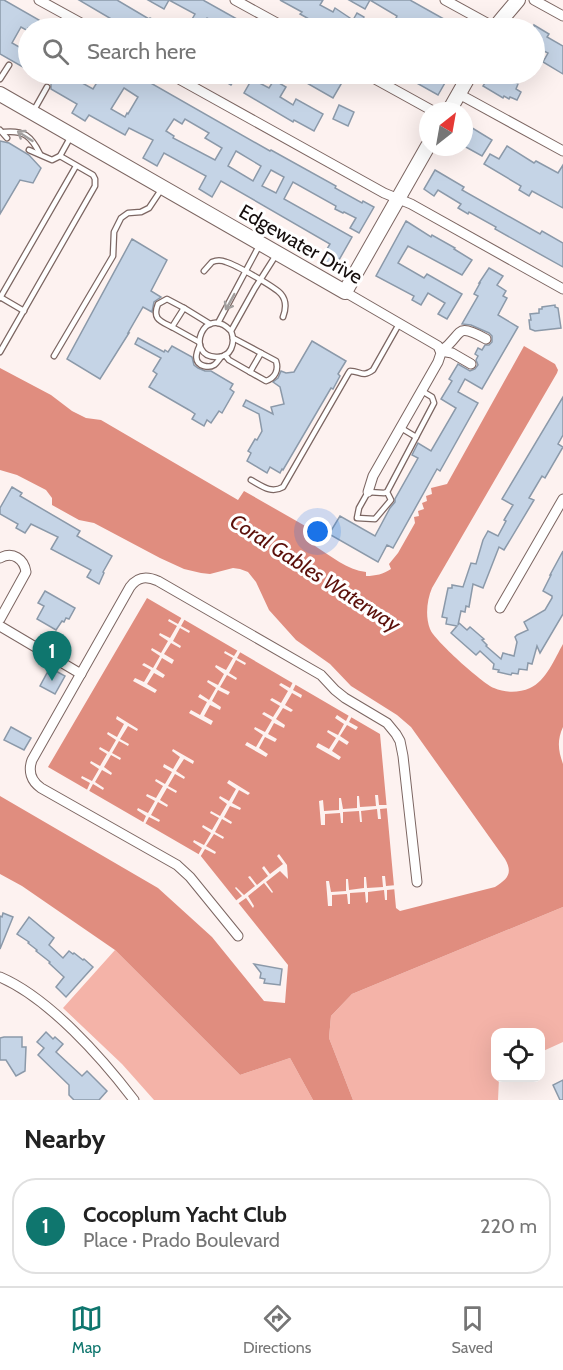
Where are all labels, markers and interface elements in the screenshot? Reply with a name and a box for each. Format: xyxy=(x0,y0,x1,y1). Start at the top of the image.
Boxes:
search box xyxy=(18,18,545,84)
icon: search xyxy=(39,35,72,68)
text: Search here xyxy=(87,38,196,65)
north arrow xyxy=(419,102,473,156)
one-way arrow xyxy=(17,130,34,143)
street label: Edgewater Drive xyxy=(235,199,367,289)
one-way arrow xyxy=(224,293,236,310)
water label: Coral Gables Waterway xyxy=(226,508,406,638)
your location xyxy=(303,517,332,546)
pin: 1 xyxy=(32,632,72,681)
map controls xyxy=(491,1028,545,1082)
button: locate xyxy=(491,1028,545,1082)
text: Nearby xyxy=(24,1123,105,1155)
text: Cocoplum Yacht Club xyxy=(83,1201,287,1228)
text: 1 xyxy=(42,1214,49,1238)
text: 220 m xyxy=(480,1214,537,1238)
text: Place · Prado Boulevard xyxy=(83,1228,280,1252)
tab: Map xyxy=(70,1302,103,1357)
tab: Directions xyxy=(243,1302,311,1357)
tab: Saved xyxy=(451,1302,493,1357)

